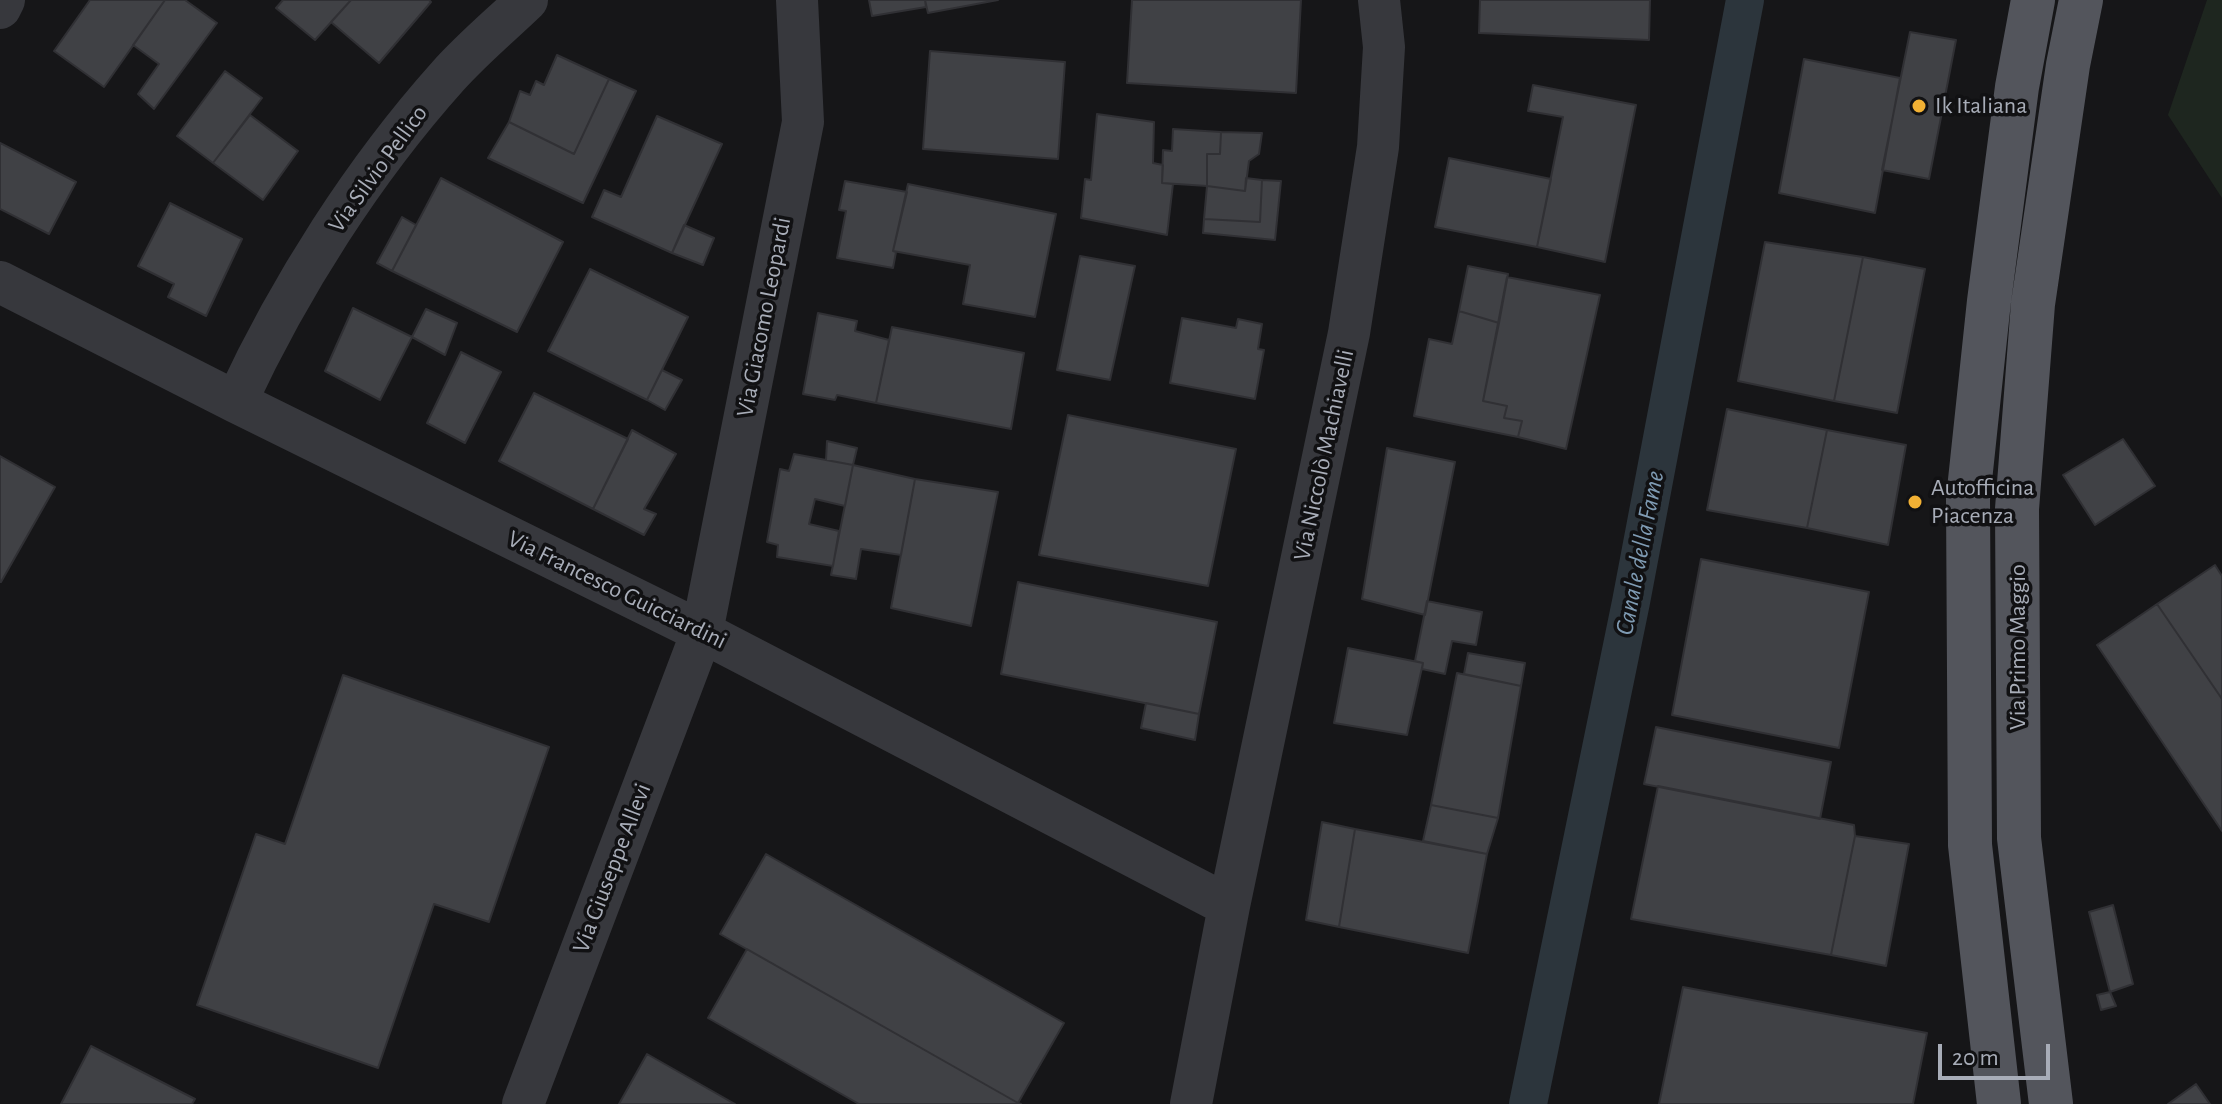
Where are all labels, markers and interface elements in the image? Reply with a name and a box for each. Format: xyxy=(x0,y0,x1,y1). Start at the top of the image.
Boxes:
place label: Ik Italiana xyxy=(1935,92,2027,120)
marker: Ik Italiana xyxy=(1910,97,1928,115)
street label: Via Silvio Pellico xyxy=(322,100,434,238)
street label: Via Giacomo Leopardi xyxy=(731,215,797,419)
street label: Via Niccolò Machiavelli xyxy=(1288,347,1360,563)
water label: Canale della Fame xyxy=(1609,468,1671,638)
place label: Autofficina Piacenza xyxy=(1931,474,2034,530)
marker: Autofficina Piacenza xyxy=(1906,493,1924,511)
street label: Via Francesco Guicciardini xyxy=(503,524,731,656)
street label: Via Primo Maggio xyxy=(2004,564,2032,730)
street label: Via Giuseppe Allevi xyxy=(566,779,658,957)
scale bar xyxy=(1942,1028,2054,1078)
text: 20 m xyxy=(1952,1046,1999,1070)

